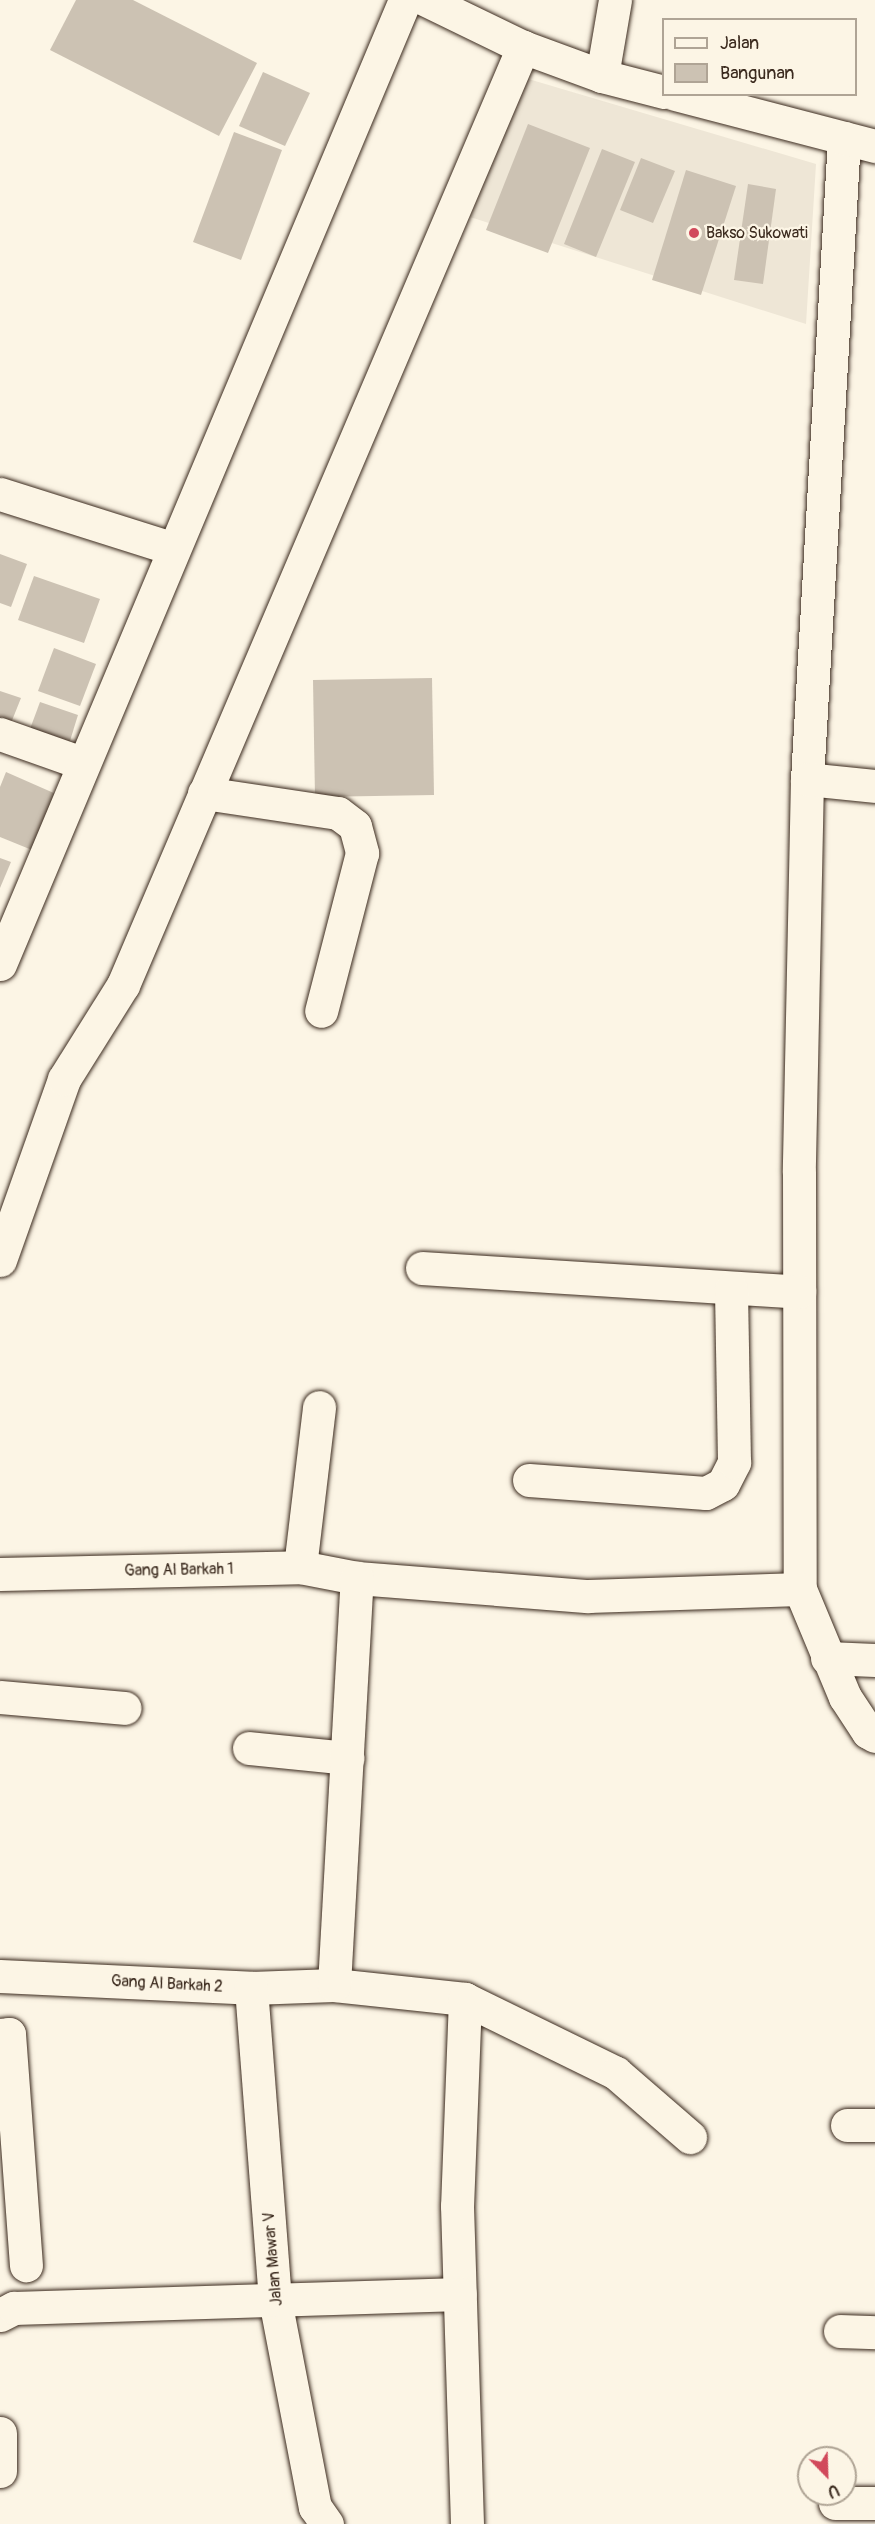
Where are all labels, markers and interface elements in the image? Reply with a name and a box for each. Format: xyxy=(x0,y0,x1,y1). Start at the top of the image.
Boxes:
legend xyxy=(662,18,857,96)
text: Jalan xyxy=(720,32,759,55)
text: Bangunan xyxy=(720,62,795,85)
place label: Bakso Sukowati xyxy=(706,223,808,243)
marker: Bakso Sukowati xyxy=(687,226,701,240)
street label: Gang Al Barkah 1 xyxy=(124,1559,234,1581)
street label: Gang Al Barkah 2 xyxy=(111,1971,223,1997)
street label: Jalan Mawar V xyxy=(259,2211,287,2307)
north arrow xyxy=(797,2446,857,2506)
text: U xyxy=(824,2479,842,2502)

